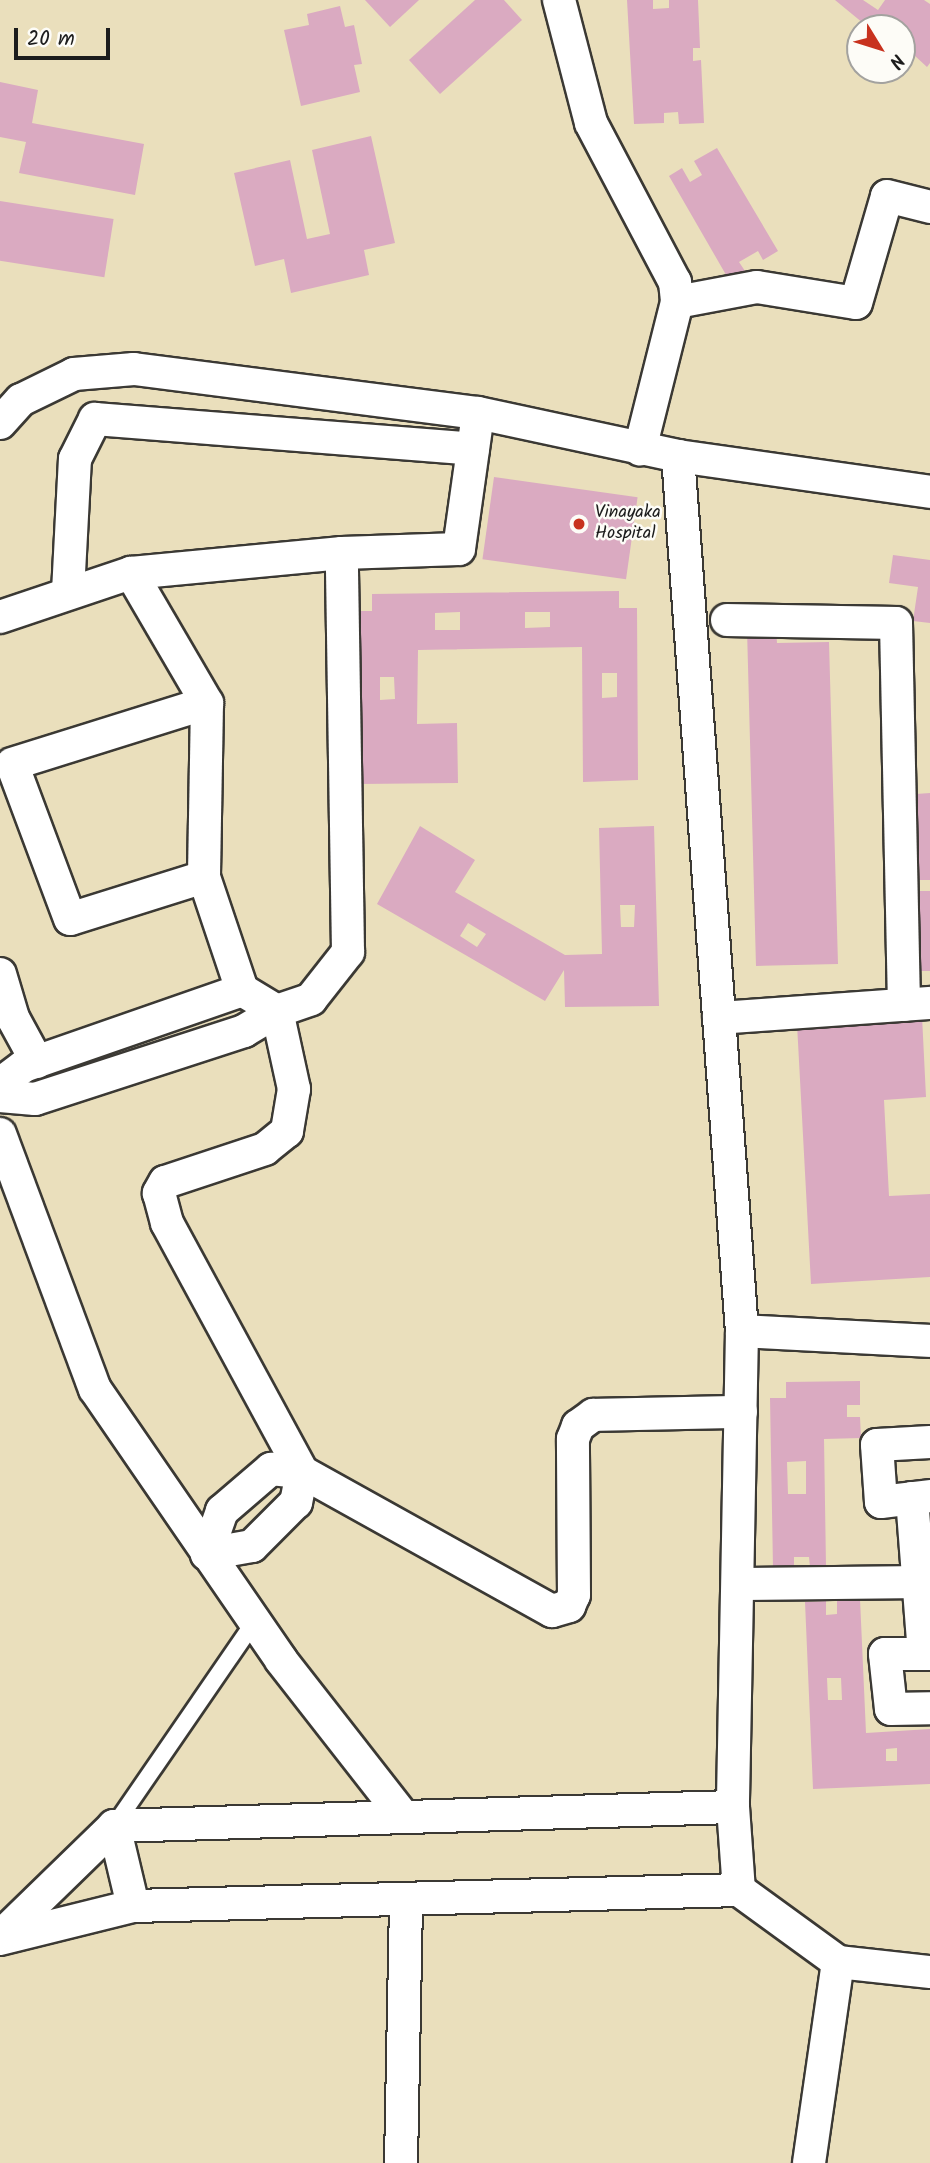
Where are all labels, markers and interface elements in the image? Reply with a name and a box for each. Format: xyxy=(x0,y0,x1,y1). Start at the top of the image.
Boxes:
scale bar xyxy=(18,14,114,58)
north arrow xyxy=(846,14,916,84)
text: 20 m xyxy=(27,23,75,56)
text: N xyxy=(880,47,911,75)
place label: Vinayaka Hospital xyxy=(595,503,661,546)
marker: Vinayaka Hospital xyxy=(569,514,589,534)

